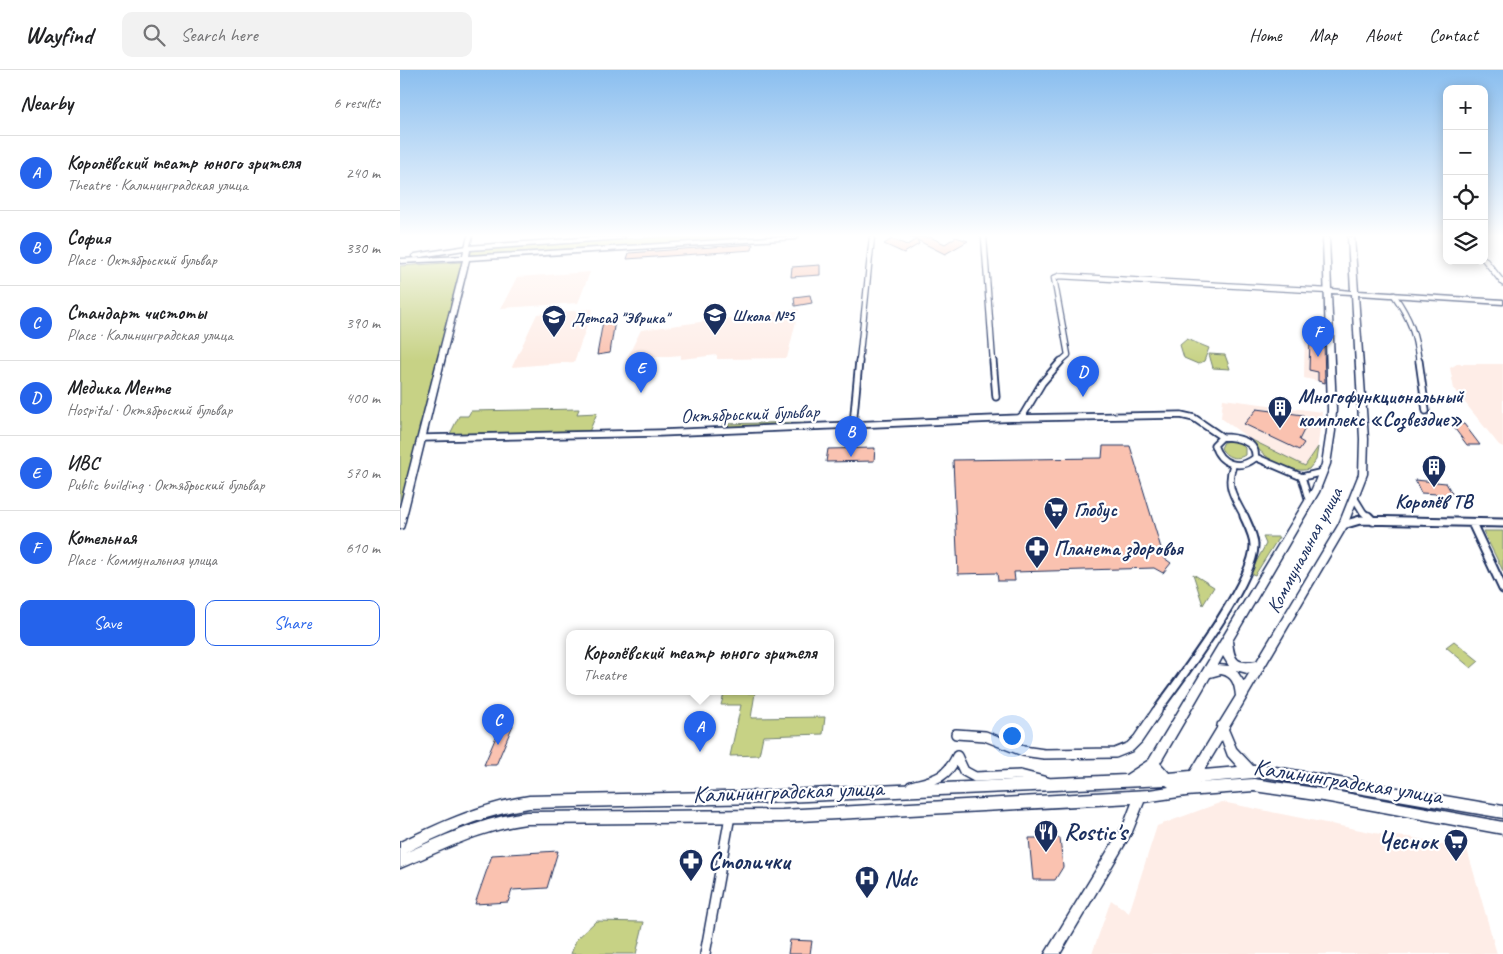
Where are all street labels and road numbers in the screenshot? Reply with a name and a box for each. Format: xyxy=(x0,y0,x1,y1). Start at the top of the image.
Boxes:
street label: Октябрьский бульвар xyxy=(680,399,821,428)
street label: Коммунальная улица xyxy=(1261,481,1349,617)
street label: Калининградская улица xyxy=(1252,751,1447,811)
street label: Калининградская улица xyxy=(692,773,886,809)

